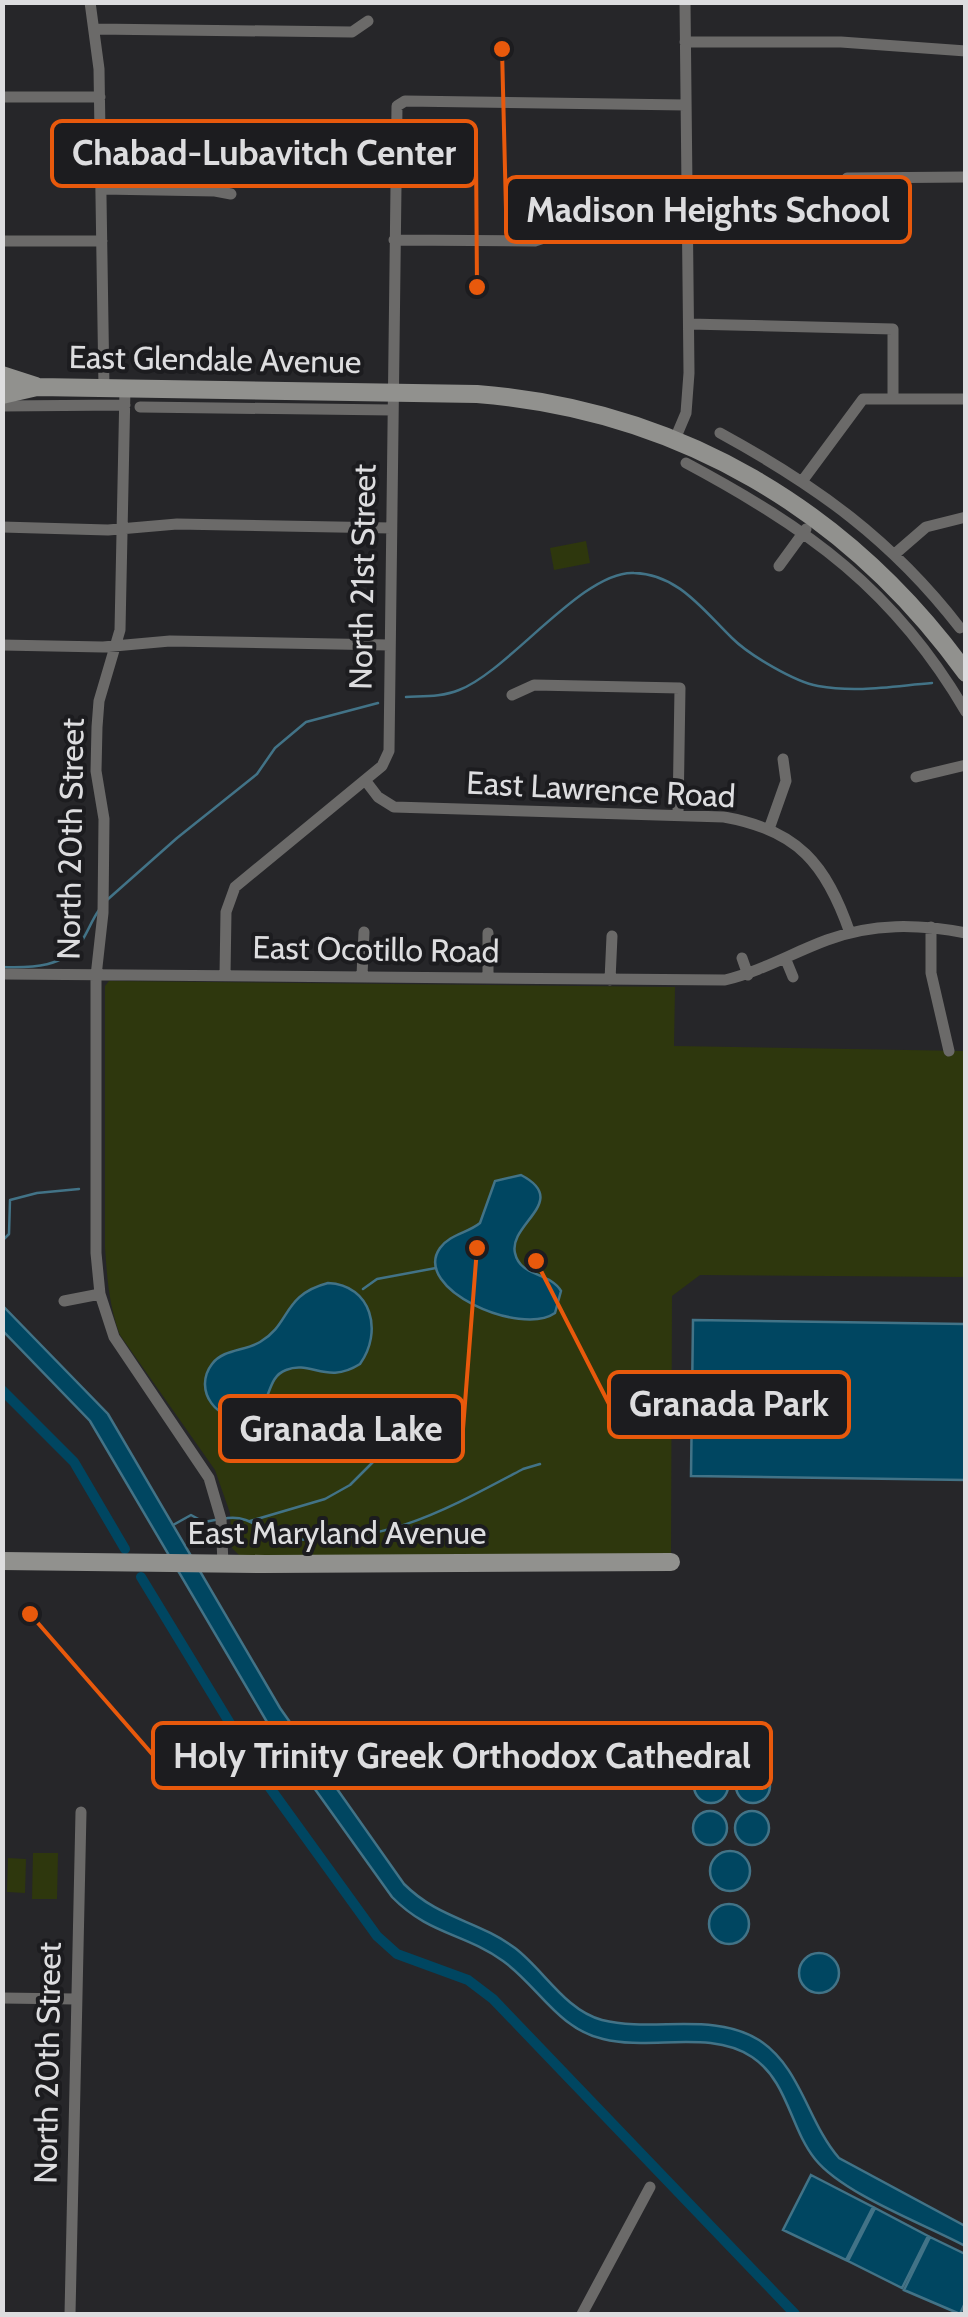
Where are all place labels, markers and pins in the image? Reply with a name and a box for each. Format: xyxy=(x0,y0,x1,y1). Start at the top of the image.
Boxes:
callout: Chabad-Lubavitch Center xyxy=(52,121,476,186)
callout: Madison Heights School xyxy=(506,177,910,242)
callout: Granada Park xyxy=(609,1372,849,1437)
callout: Granada Lake xyxy=(220,1396,463,1461)
callout: Holy Trinity Greek Orthodox Cathedral xyxy=(153,1723,771,1788)

